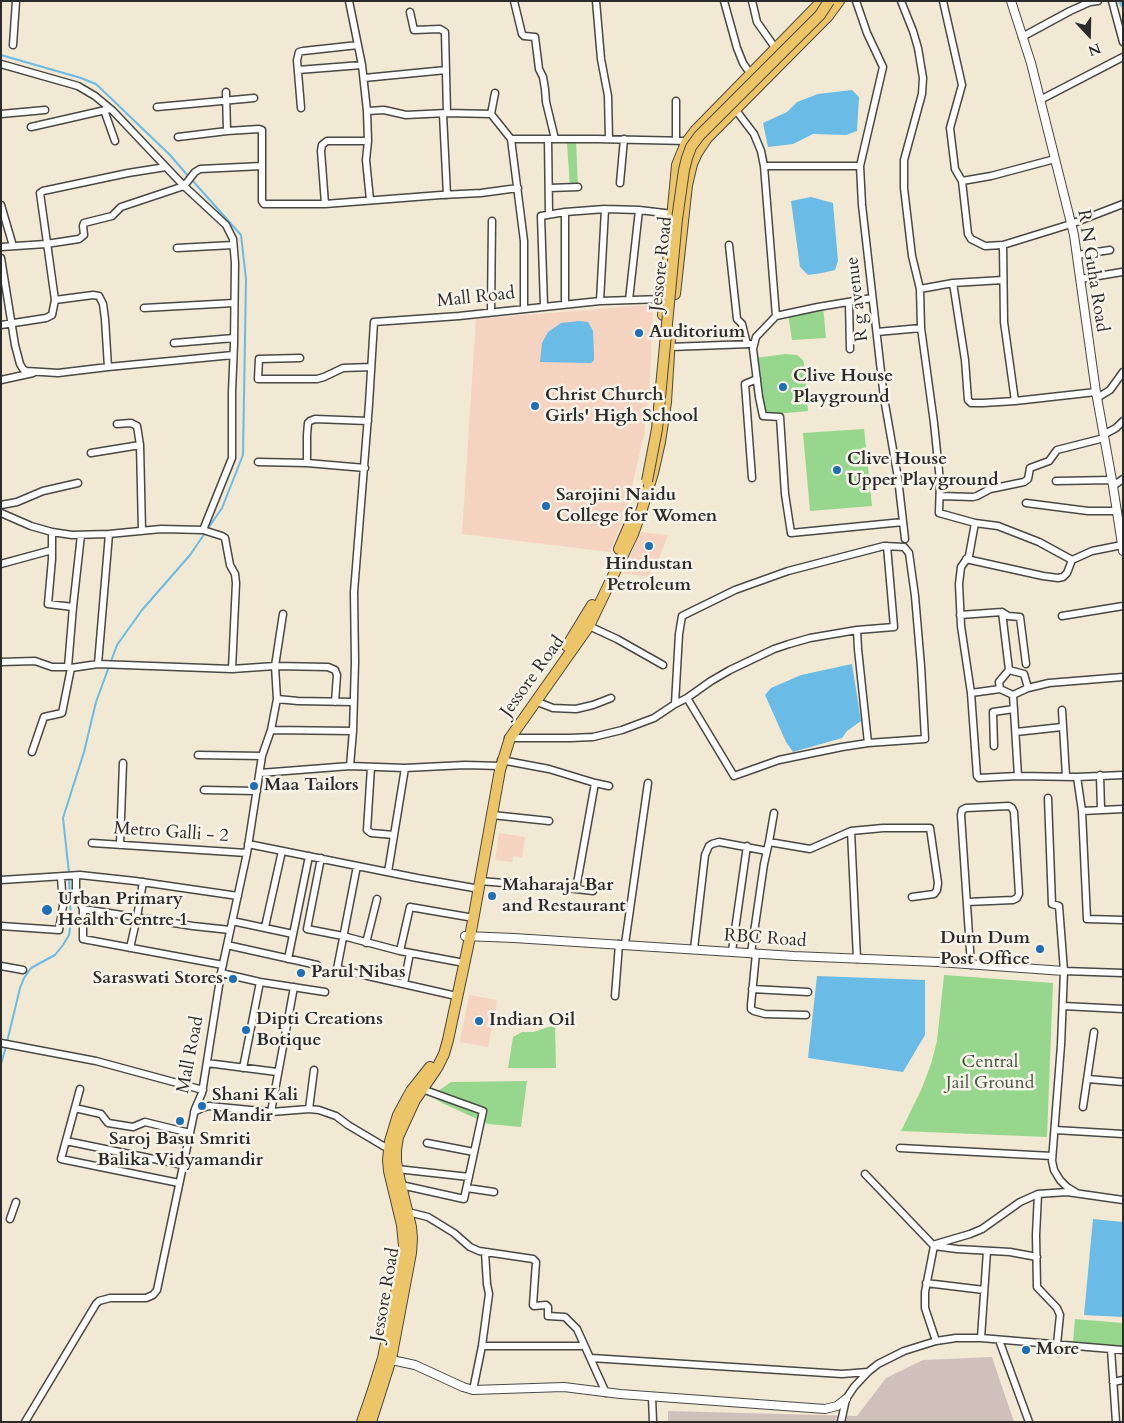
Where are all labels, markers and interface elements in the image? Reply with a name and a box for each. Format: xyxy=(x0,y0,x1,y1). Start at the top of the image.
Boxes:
north arrow xyxy=(1064,10,1114,60)
text: N xyxy=(1085,38,1104,61)
street label: R N Guha Road xyxy=(1072,208,1112,334)
street label: Jessore Road xyxy=(646,216,678,312)
street label: R g avenue xyxy=(842,255,874,343)
street label: Mall Road xyxy=(436,283,516,313)
place label: Auditorium xyxy=(649,322,745,344)
marker: Auditorium xyxy=(633,327,645,339)
place label: Clive House Playground xyxy=(793,366,893,408)
marker: Clive House Playground xyxy=(777,381,789,393)
place label: Christ Church Girls' High School xyxy=(545,385,698,428)
marker: Christ Church Girls' High School xyxy=(529,400,541,412)
place label: Clive House Upper Playground xyxy=(847,449,998,492)
marker: Clive House Upper Playground xyxy=(831,464,843,476)
place label: Sarojini Naidu College for Women xyxy=(556,485,717,528)
marker: Sarojini Naidu College for Women xyxy=(540,500,552,512)
marker: Hindustan Petroleum xyxy=(643,540,655,552)
place label: Hindustan Petroleum xyxy=(605,554,693,596)
street label: Jessore Road xyxy=(496,632,570,722)
place label: Maa Tailors xyxy=(264,775,359,797)
marker: Maa Tailors xyxy=(248,780,260,792)
street label: Metro Galli - 2 xyxy=(113,818,229,848)
place label: Maharaja Bar and Restaurant xyxy=(502,875,626,918)
place label: Urban Primary Health Centre 1 xyxy=(58,889,188,932)
marker: Maharaja Bar and Restaurant xyxy=(486,890,498,902)
marker: Urban Primary Health Centre 1 xyxy=(40,903,54,917)
street label: RBC Road xyxy=(723,925,807,953)
place label: Dum Dum Post Office xyxy=(940,928,1030,971)
marker: Dum Dum Post Office xyxy=(1034,943,1046,955)
place label: Parul Nibas xyxy=(311,962,406,984)
marker: Parul Nibas xyxy=(295,967,307,979)
place label: Saraswati Stores xyxy=(93,968,223,990)
marker: Saraswati Stores xyxy=(227,973,239,985)
place label: Dipti Creations Botique xyxy=(256,1009,383,1052)
place label: Indian Oil xyxy=(489,1010,575,1032)
street label: Mall Road xyxy=(173,1015,209,1095)
marker: Indian Oil xyxy=(473,1015,485,1027)
marker: Dipti Creations Botique xyxy=(240,1024,252,1036)
park label: Central Jail Ground xyxy=(946,1052,1034,1094)
place label: Shani Kali Mandir xyxy=(212,1085,298,1128)
marker: Shani Kali Mandir xyxy=(196,1100,208,1112)
marker: Saroj Basu Smriti Balika Vidyamandir xyxy=(174,1115,186,1127)
place label: Saroj Basu Smriti Balika Vidyamandir xyxy=(97,1129,263,1172)
street label: Jessore Road xyxy=(367,1246,405,1344)
place label: More xyxy=(1036,1339,1079,1361)
marker: More xyxy=(1020,1344,1032,1356)

